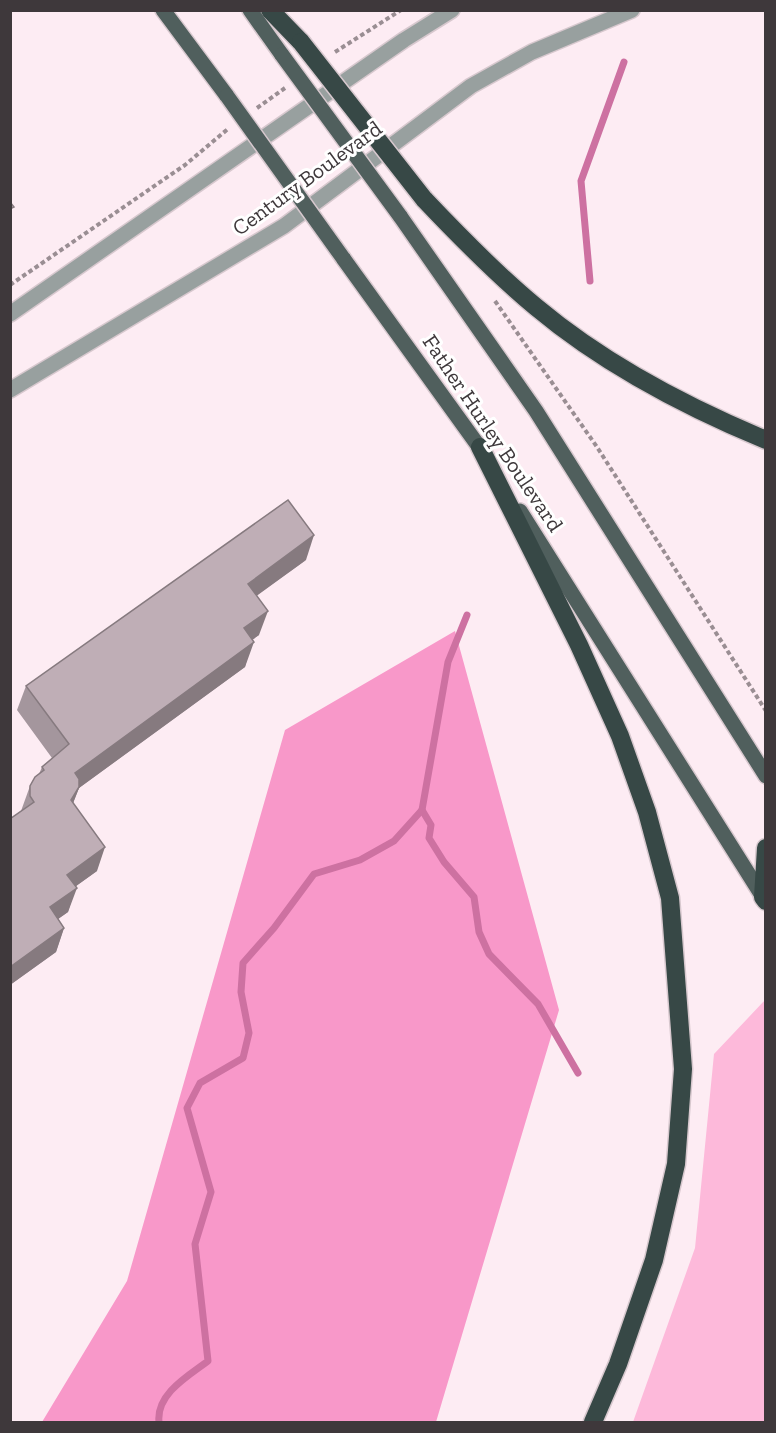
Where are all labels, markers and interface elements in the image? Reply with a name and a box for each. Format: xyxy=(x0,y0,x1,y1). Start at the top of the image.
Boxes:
street label: Century Boulevard xyxy=(227,115,387,241)
street label: Father Hurley Boulevard xyxy=(417,329,569,537)

